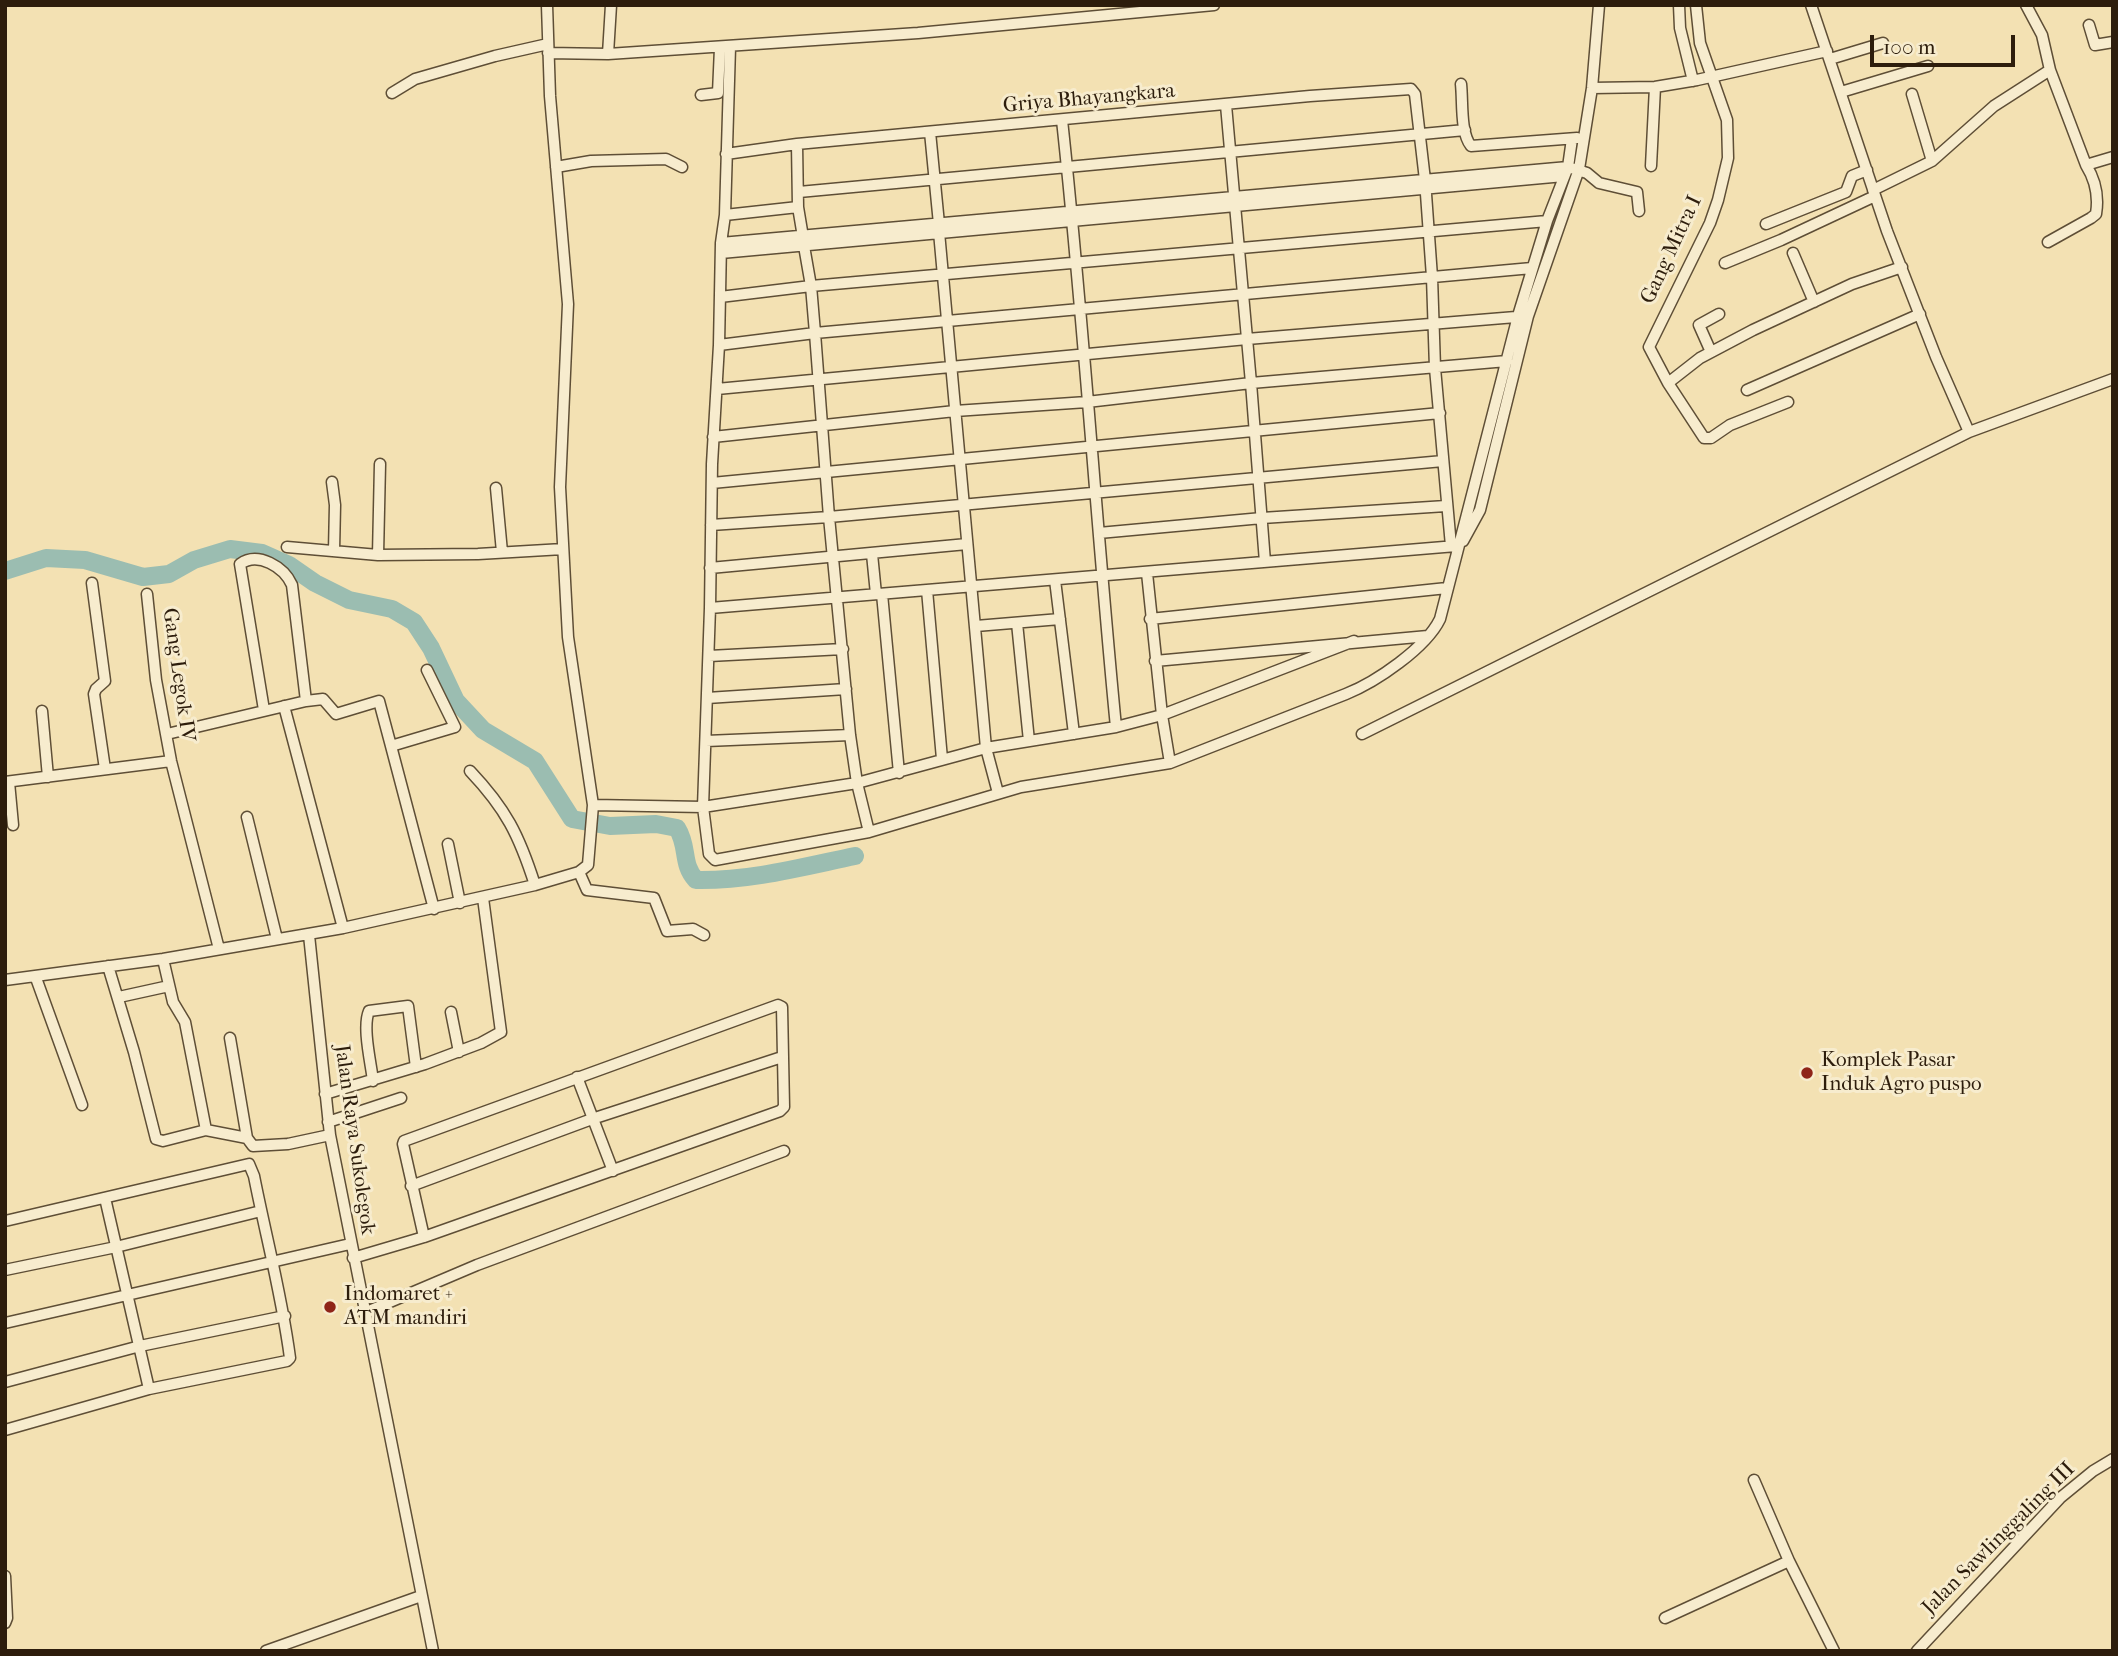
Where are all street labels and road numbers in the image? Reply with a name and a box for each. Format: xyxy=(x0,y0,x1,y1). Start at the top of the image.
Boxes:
street label: Griya Bhayangkara xyxy=(1002,79,1176,119)
street label: Gang Mitra I xyxy=(1636,192,1708,308)
street label: Gang Legok IV xyxy=(156,607,200,743)
street label: Jalan Raya Sukolegok xyxy=(328,1043,380,1237)
street label: Jalan Sawlinggaling III xyxy=(1917,1457,2081,1621)

